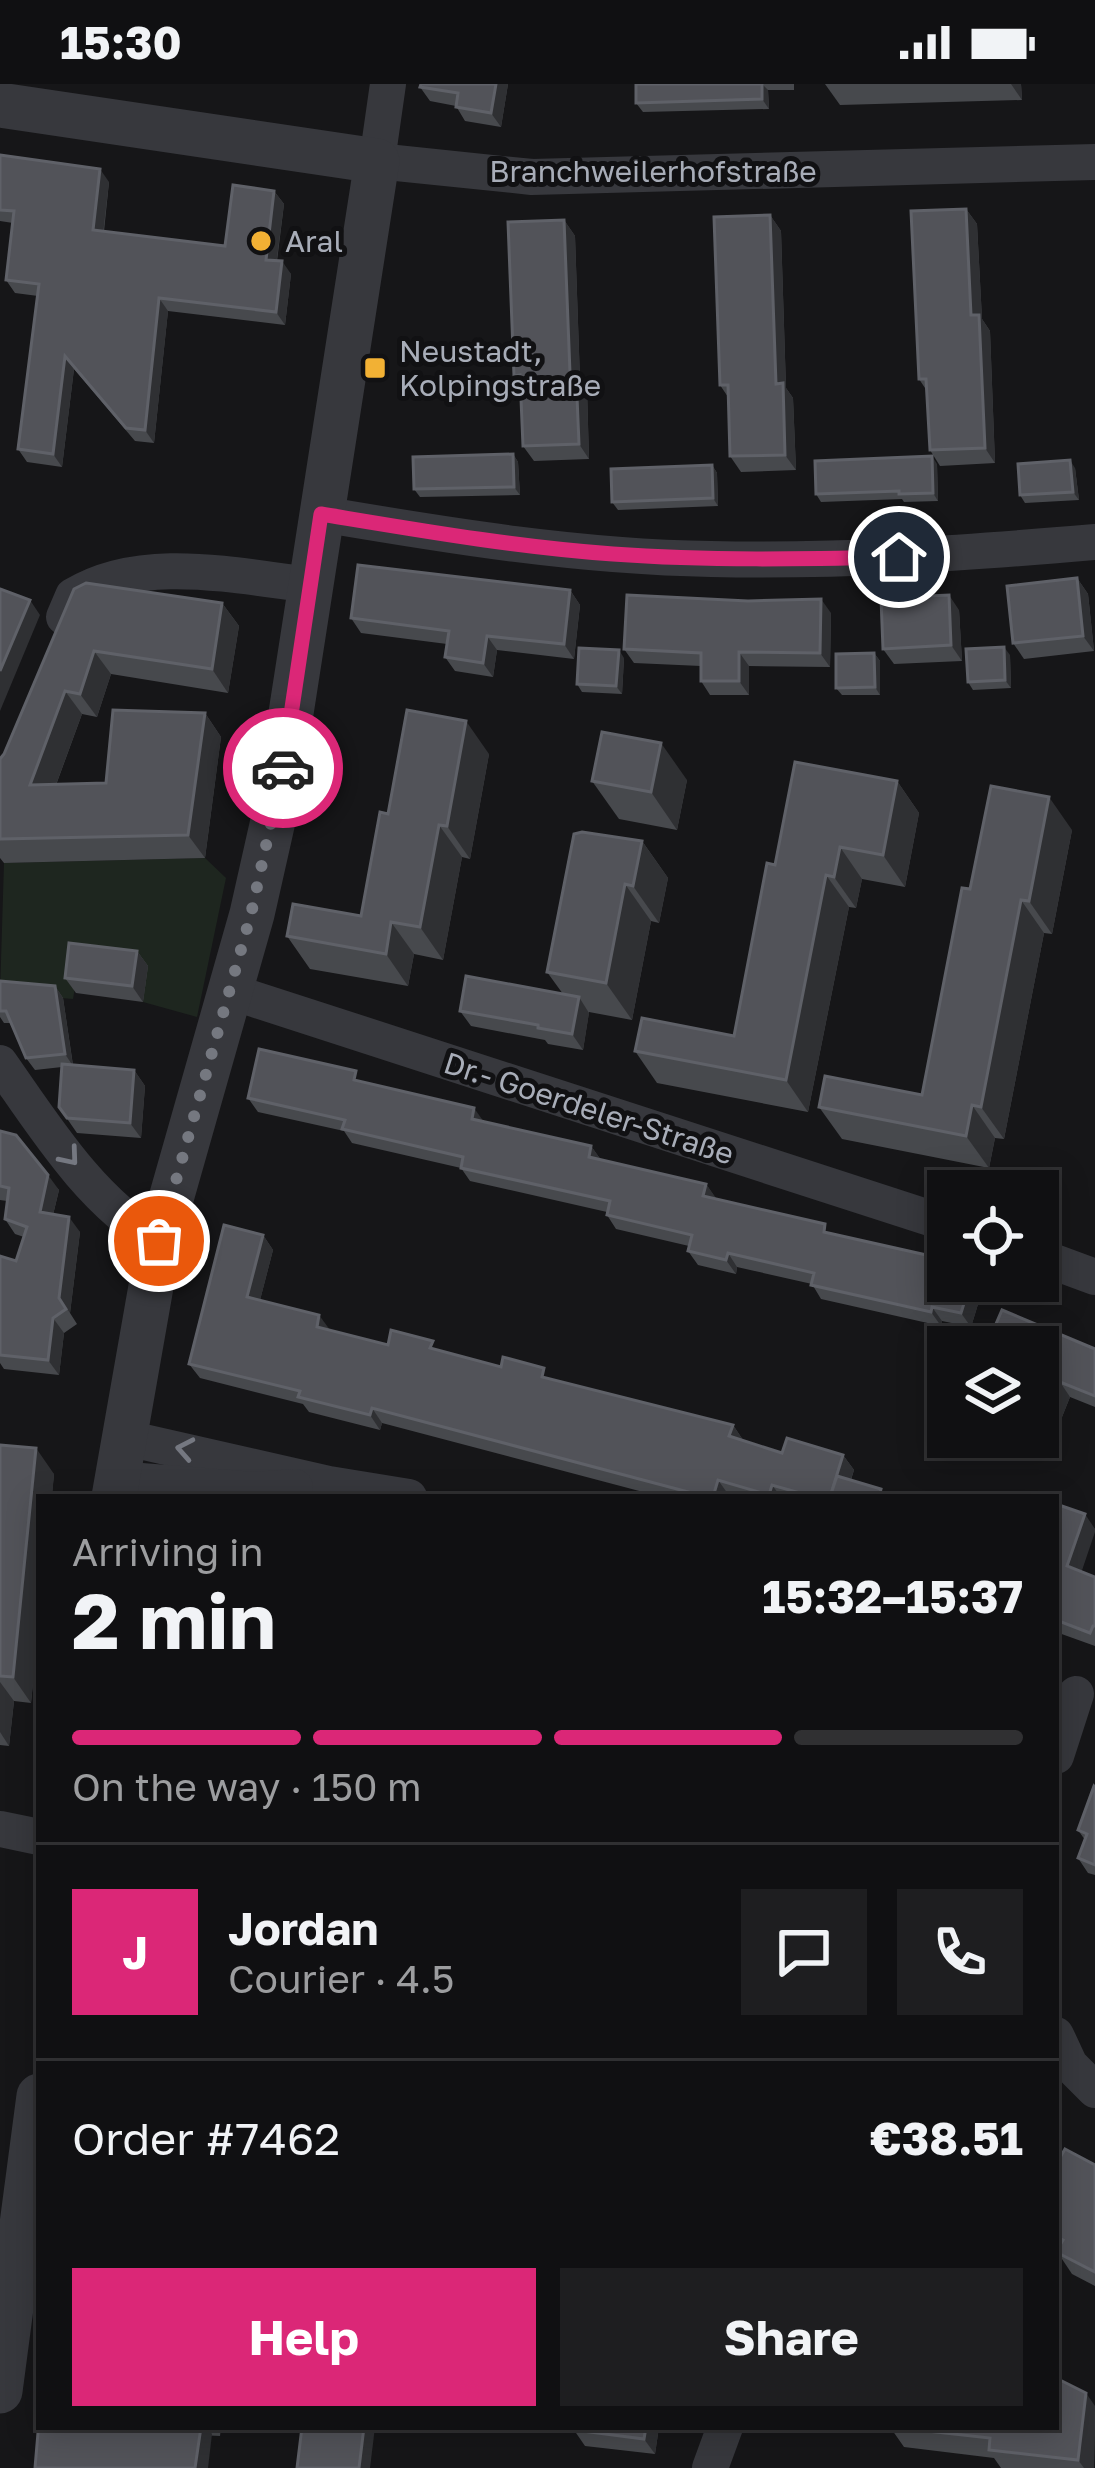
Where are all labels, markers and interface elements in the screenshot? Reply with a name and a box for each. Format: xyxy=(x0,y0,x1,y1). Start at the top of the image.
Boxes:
text: 15:30 xyxy=(60,15,182,69)
street label: Branchweilerhofstraße xyxy=(489,153,817,189)
place label: Aral xyxy=(285,223,343,259)
marker: Aral xyxy=(248,228,274,254)
place label: Neustadt, Kolpingstraße xyxy=(399,333,601,403)
marker: Neustadt, Kolpingstraße xyxy=(362,355,388,381)
pin xyxy=(848,506,950,608)
icon: home xyxy=(866,524,932,590)
courier xyxy=(223,708,343,828)
icon: car xyxy=(250,735,316,801)
street label: Dr.- Goerdeler-Straße xyxy=(440,1044,738,1172)
one-way arrow xyxy=(55,1143,77,1165)
map controls xyxy=(927,1170,1059,1458)
button: locate xyxy=(927,1170,1059,1302)
pin xyxy=(108,1190,210,1292)
icon: bag xyxy=(126,1208,192,1274)
button: layers xyxy=(927,1326,1059,1458)
one-way arrow xyxy=(175,1437,195,1463)
text: Arriving in xyxy=(72,1528,263,1575)
text: 15:32–15:37 xyxy=(762,1569,1023,1623)
text: 2 min xyxy=(72,1573,276,1666)
text: On the way · 150 m xyxy=(72,1763,422,1810)
button: chat xyxy=(741,1889,867,2015)
button: phone xyxy=(897,1889,1023,2015)
text: Jordan xyxy=(228,1901,379,1955)
text: J xyxy=(122,1925,148,1979)
text: Courier · 4.5 xyxy=(228,1955,454,2002)
text: Order #7462 xyxy=(72,2111,340,2165)
text: €38.51 xyxy=(870,2111,1023,2165)
button: Help xyxy=(72,2268,536,2406)
button: Share xyxy=(560,2268,1023,2406)

